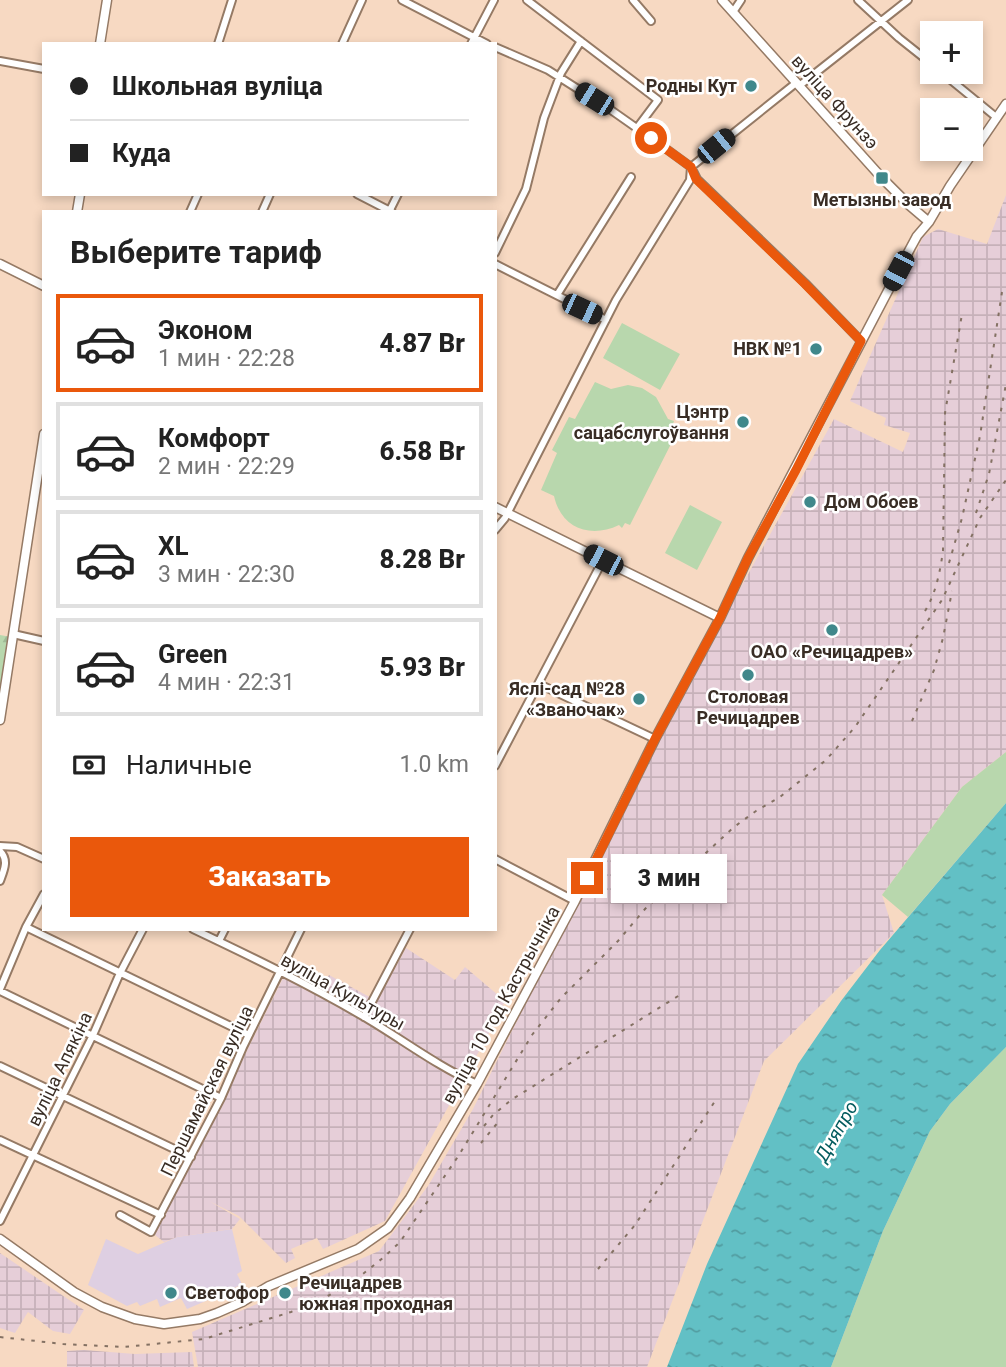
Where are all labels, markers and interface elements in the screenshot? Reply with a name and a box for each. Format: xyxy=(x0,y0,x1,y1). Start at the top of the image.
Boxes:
map controls xyxy=(920,21,983,161)
button: + xyxy=(920,21,983,84)
street label: вуліца Фрунзэ xyxy=(788,50,883,153)
text: Школьная вуліца xyxy=(112,71,323,101)
place label: Родны Кут xyxy=(646,75,737,96)
marker: Родны Кут xyxy=(743,78,759,94)
car xyxy=(571,79,618,119)
button: − xyxy=(920,98,983,161)
route start xyxy=(635,122,667,154)
car xyxy=(694,125,739,167)
text: Куда xyxy=(112,138,171,168)
marker: Метызны завод xyxy=(874,170,890,186)
place label: Метызны завод xyxy=(813,189,952,210)
text: Выберите тариф xyxy=(70,233,322,271)
car xyxy=(879,248,918,294)
car xyxy=(559,291,606,327)
icon: car xyxy=(74,312,137,375)
text: Эконом xyxy=(158,315,253,345)
text: 4.87 Br xyxy=(379,328,465,358)
place label: НВК №1 xyxy=(733,338,802,359)
marker: НВК №1 xyxy=(808,341,824,357)
text: 1 мин · 22:28 xyxy=(158,345,295,372)
place label: Цэнтр сацабслугоўвання xyxy=(574,401,729,443)
marker: Цэнтр сацабслугоўвання xyxy=(735,414,751,430)
icon: car xyxy=(74,420,137,483)
text: Комфорт xyxy=(158,423,270,453)
text: 6.58 Br xyxy=(379,436,465,466)
text: 2 мин · 22:29 xyxy=(158,453,295,480)
place label: Дом Обоев xyxy=(824,491,918,512)
marker: Дом Обоев xyxy=(802,494,818,510)
icon: car xyxy=(74,528,137,591)
text: XL xyxy=(158,531,189,561)
car xyxy=(580,541,627,579)
text: 8.28 Br xyxy=(379,544,465,574)
text: 3 мин · 22:30 xyxy=(158,561,295,588)
marker: ОАО «Речицадрев» xyxy=(824,622,840,638)
icon: car xyxy=(74,636,137,699)
text: Green xyxy=(158,639,228,669)
place label: ОАО «Речицадрев» xyxy=(751,641,913,662)
text: 5.93 Br xyxy=(379,652,465,682)
marker: Столовая Речицадрев xyxy=(740,667,756,683)
text: 4 мин · 22:31 xyxy=(158,669,295,696)
place label: Яслі-сад №28 «Званочак» xyxy=(508,678,625,720)
place label: Столовая Речицадрев xyxy=(696,686,800,728)
marker: Яслі-сад №28 «Званочак» xyxy=(631,691,647,707)
icon: cash xyxy=(70,746,108,784)
text: Наличные xyxy=(126,750,252,780)
text: 1.0 km xyxy=(400,751,469,778)
button: Заказать xyxy=(70,837,469,917)
callout: 3 мин xyxy=(612,854,727,903)
route end xyxy=(571,862,603,894)
text: 3 мин xyxy=(638,865,700,892)
street label: вуліца 10 год Кастрычніка xyxy=(437,902,564,1107)
street label: вуліца Культуры xyxy=(278,949,409,1034)
street label: Першамайская вуліца xyxy=(156,1002,257,1180)
street label: вуліца Апякіна xyxy=(23,1008,96,1129)
water label: Дняпро xyxy=(809,1097,863,1167)
place label: Речицадрев южная проходная xyxy=(299,1272,453,1314)
place label: Светофор xyxy=(185,1282,269,1303)
marker: Светофор xyxy=(163,1285,179,1301)
marker: Речицадрев южная проходная xyxy=(277,1285,293,1301)

